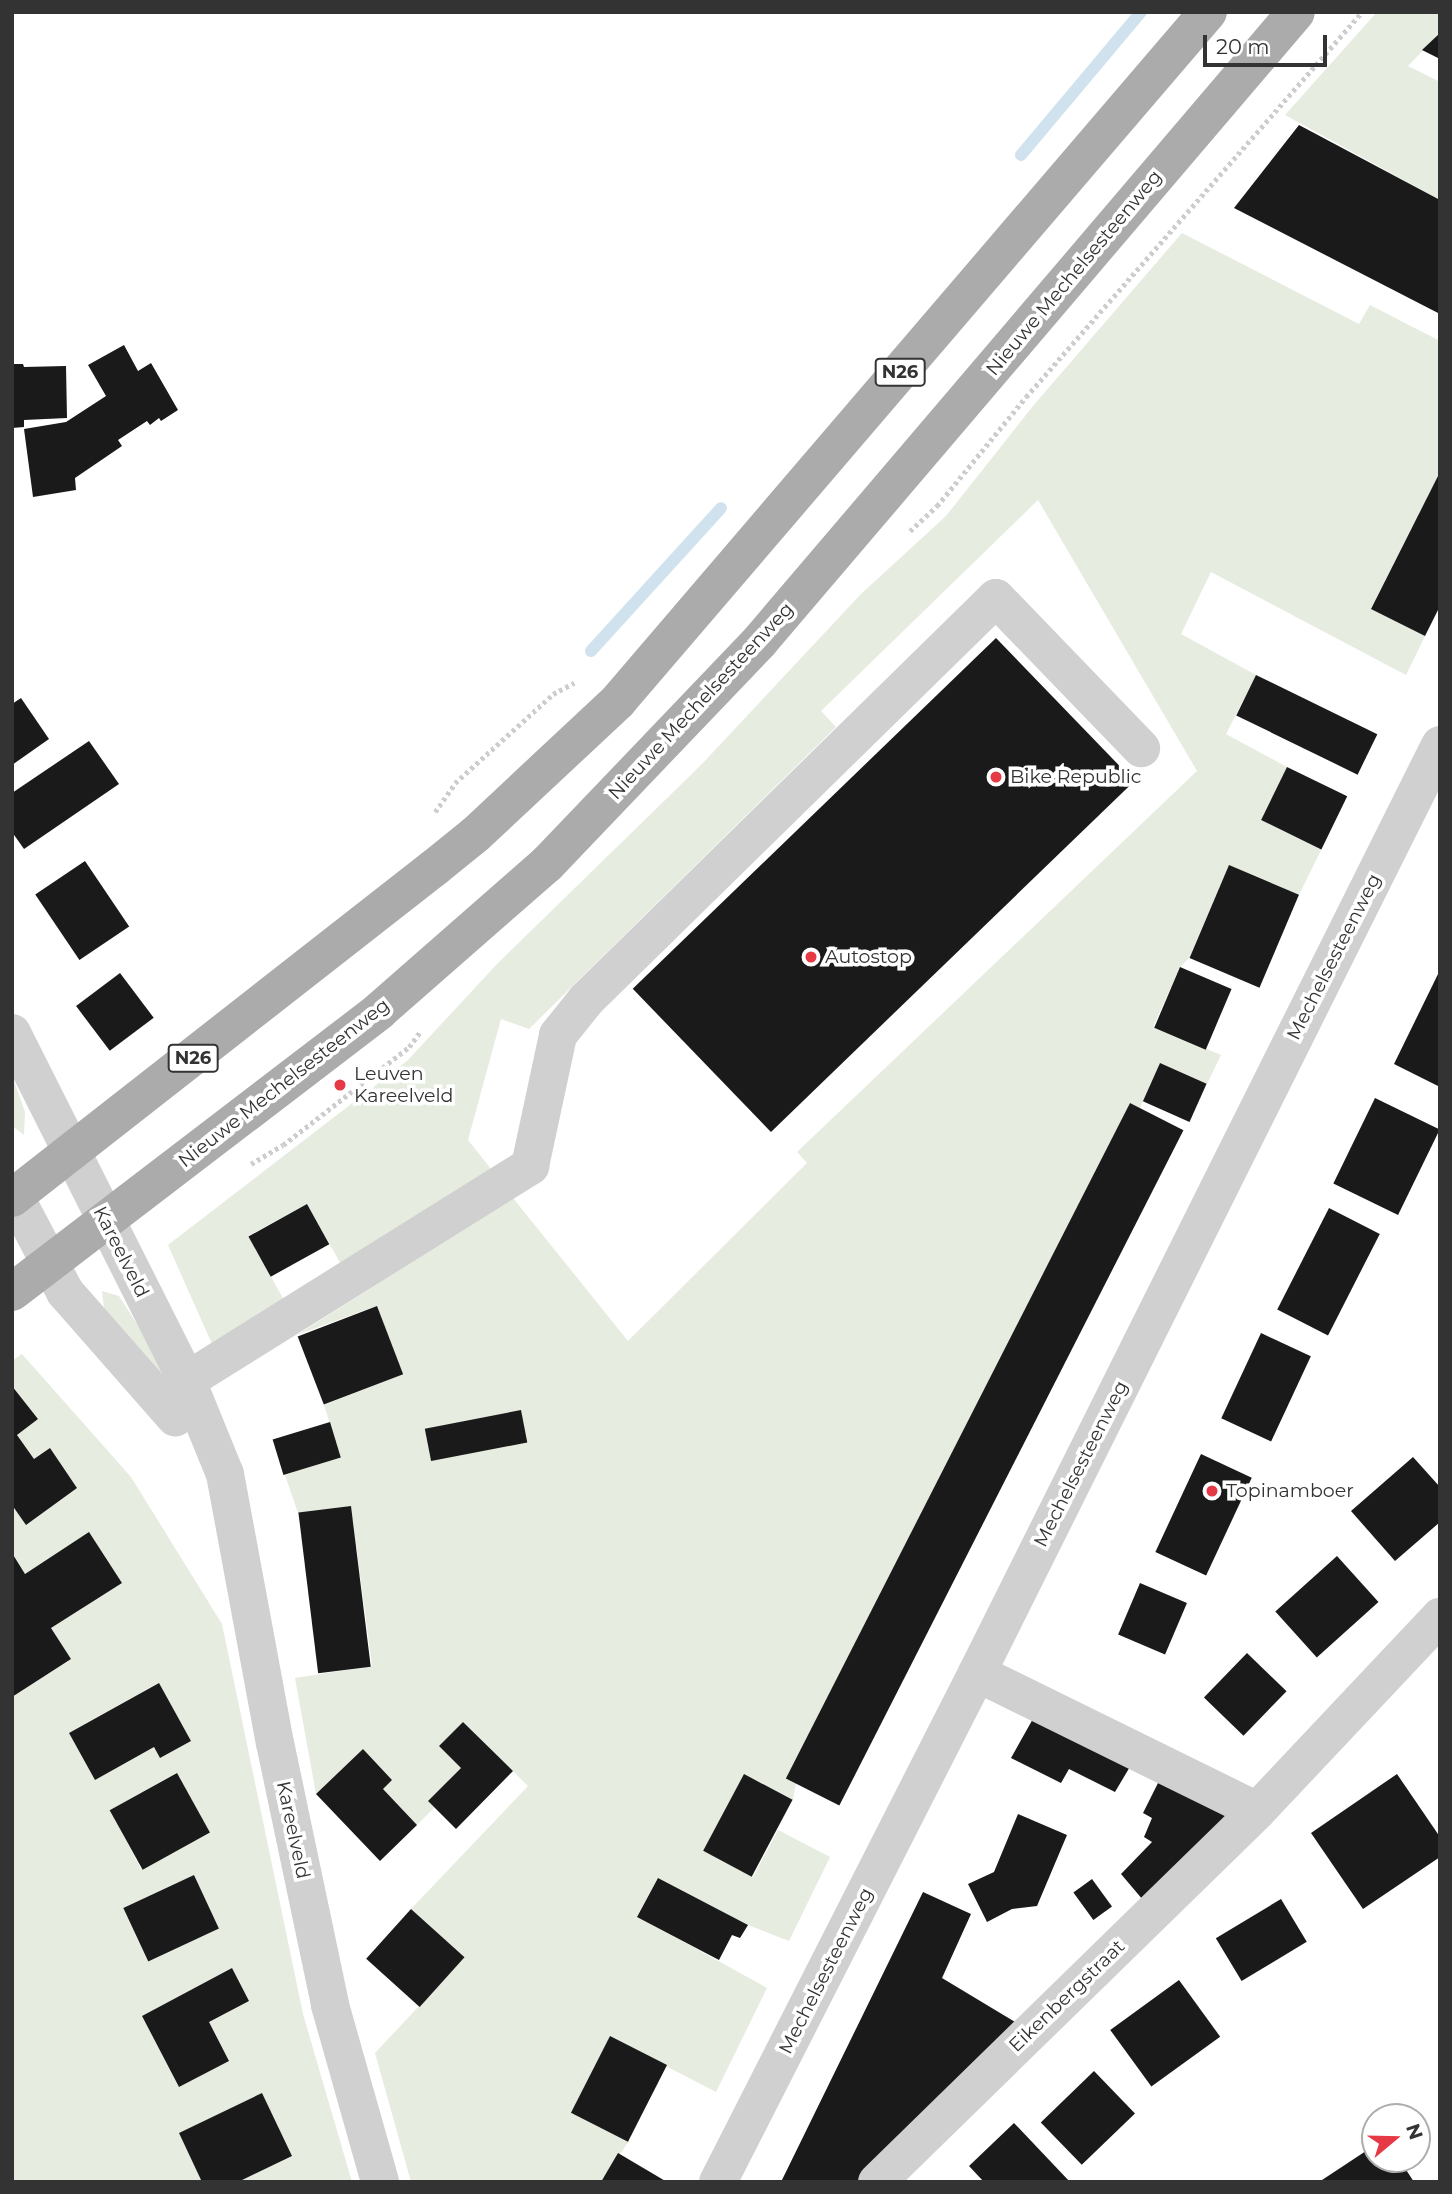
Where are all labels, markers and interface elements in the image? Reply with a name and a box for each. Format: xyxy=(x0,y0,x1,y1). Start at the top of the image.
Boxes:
scale bar xyxy=(1207,21,1331,65)
text: 20 m xyxy=(1216,34,1270,59)
street label: Nieuwe Mechelsesteenweg xyxy=(981,166,1167,380)
road number: N26 xyxy=(874,358,926,386)
street label: Nieuwe Mechelsesteenweg xyxy=(604,598,798,804)
place label: Bike Republic xyxy=(1010,766,1142,788)
marker: Bike Republic xyxy=(988,769,1004,785)
street label: Mechelsesteenweg xyxy=(1282,870,1386,1044)
place label: Autostop xyxy=(825,946,912,968)
marker: Autostop xyxy=(803,949,819,965)
street label: Nieuwe Mechelsesteenweg xyxy=(174,994,394,1172)
road number: N26 xyxy=(167,1044,219,1072)
place label: Leuven Kareelveld xyxy=(354,1063,453,1107)
marker: Leuven Kareelveld xyxy=(332,1077,348,1093)
street label: Kareelveld xyxy=(88,1203,154,1301)
street label: Mechelsesteenweg xyxy=(1029,1377,1133,1551)
place label: Topinamboer xyxy=(1226,1480,1354,1502)
marker: Topinamboer xyxy=(1204,1483,1220,1499)
street label: Kareelveld xyxy=(272,1779,314,1881)
street label: Mechelsesteenweg xyxy=(774,1884,878,2058)
street label: Eikenbergstraat xyxy=(1004,1935,1130,2057)
north arrow xyxy=(1361,2103,1431,2173)
text: N xyxy=(1401,2121,1428,2143)

